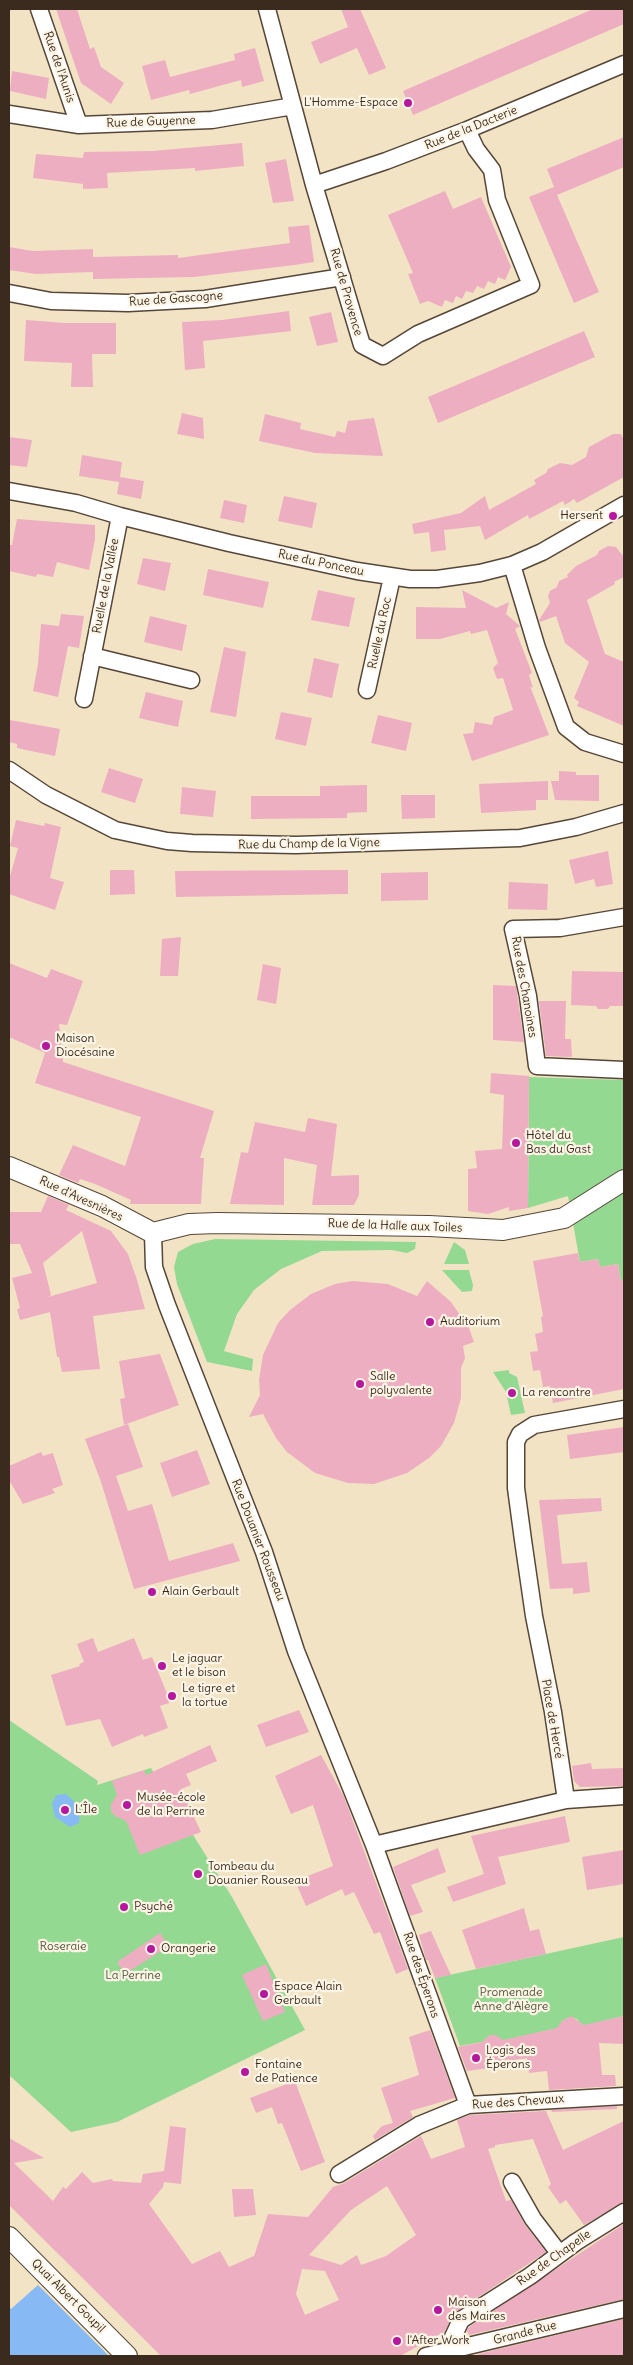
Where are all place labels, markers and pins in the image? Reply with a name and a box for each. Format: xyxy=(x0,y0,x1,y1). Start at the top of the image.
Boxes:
place label: L'Homme-Espace xyxy=(304,96,398,110)
marker: L'Homme-Espace xyxy=(402,97,414,109)
place label: Hersent xyxy=(560,509,603,523)
marker: Hersent xyxy=(607,510,619,522)
place label: Maison Diocésaine xyxy=(56,1032,115,1060)
marker: Maison Diocésaine xyxy=(40,1040,52,1052)
place label: Hôtel du Bas du Gast xyxy=(526,1129,591,1157)
marker: Hôtel du Bas du Gast xyxy=(510,1137,522,1149)
place label: Auditorium xyxy=(440,1315,500,1329)
marker: Auditorium xyxy=(424,1316,436,1328)
place label: Salle polyvalente xyxy=(370,1370,432,1398)
marker: Salle polyvalente xyxy=(354,1378,366,1390)
place label: La rencontre xyxy=(522,1386,591,1400)
marker: La rencontre xyxy=(506,1387,518,1399)
place label: Alain Gerbault xyxy=(162,1585,239,1599)
marker: Alain Gerbault xyxy=(146,1586,158,1598)
place label: Le jaguar et le bison xyxy=(172,1652,226,1680)
marker: Le jaguar et le bison xyxy=(156,1660,168,1672)
place label: Le tigre et la tortue xyxy=(182,1682,235,1710)
marker: Le tigre et la tortue xyxy=(166,1690,178,1702)
place label: Musée-école de la Perrine xyxy=(137,1791,206,1819)
marker: Musée-école de la Perrine xyxy=(121,1799,133,1811)
place label: L'Île xyxy=(75,1803,97,1817)
marker: L'Île xyxy=(59,1804,71,1816)
place label: Tombeau du Douanier Rouseau xyxy=(208,1860,308,1888)
marker: Tombeau du Douanier Rouseau xyxy=(192,1868,204,1880)
place label: Psyché xyxy=(134,1900,173,1914)
marker: Psyché xyxy=(118,1901,130,1913)
place label: Orangerie xyxy=(161,1942,216,1956)
marker: Orangerie xyxy=(145,1943,157,1955)
place label: Espace Alain Gerbault xyxy=(274,1980,342,2008)
marker: Espace Alain Gerbault xyxy=(258,1988,270,2000)
place label: Logis des Éperons xyxy=(486,2044,536,2072)
marker: Logis des Éperons xyxy=(470,2052,482,2064)
place label: Fontaine de Patience xyxy=(255,2058,318,2086)
marker: Fontaine de Patience xyxy=(239,2066,251,2078)
place label: Maison des Maires xyxy=(448,2296,505,2324)
marker: Maison des Maires xyxy=(432,2304,444,2316)
place label: l'After Work xyxy=(407,2334,469,2348)
marker: l'After Work xyxy=(391,2335,403,2347)

